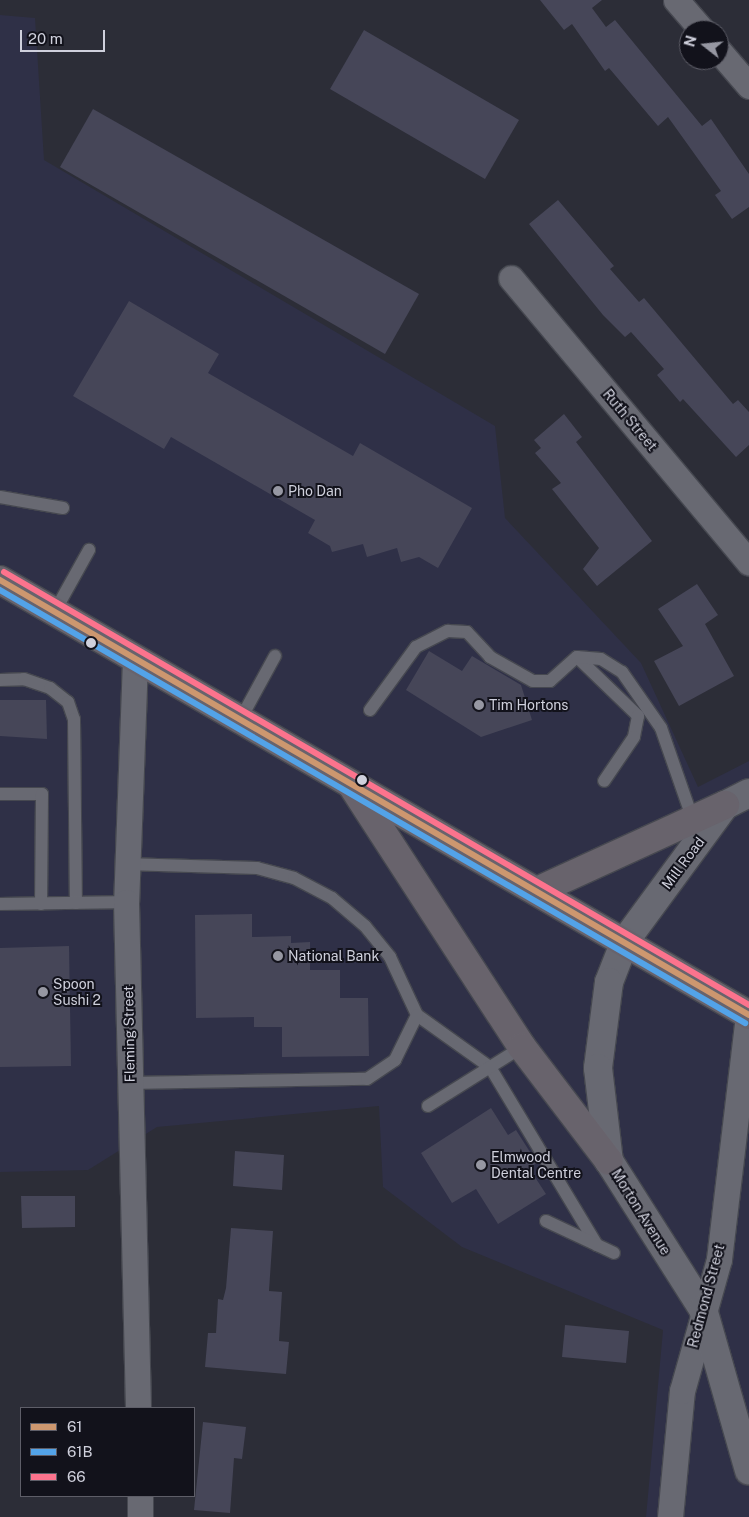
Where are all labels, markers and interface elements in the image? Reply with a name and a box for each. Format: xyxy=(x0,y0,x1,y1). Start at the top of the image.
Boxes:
scale bar xyxy=(22,20,108,52)
north arrow xyxy=(679,20,729,70)
text: 20 m xyxy=(28,30,63,47)
text: N xyxy=(681,34,700,49)
street label: Ruth Street xyxy=(599,386,661,454)
place label: Pho Dan xyxy=(288,483,342,499)
marker: Pho Dan xyxy=(272,485,284,497)
unlabelled marker xyxy=(86,638,96,648)
place label: Tim Hortons xyxy=(489,697,568,713)
marker: Tim Hortons xyxy=(473,699,485,711)
unlabelled marker xyxy=(357,775,367,785)
street label: Mill Road xyxy=(658,834,708,892)
place label: National Bank xyxy=(288,948,379,964)
marker: National Bank xyxy=(272,950,284,962)
place label: Spoon Sushi 2 xyxy=(53,976,101,1009)
street label: Fleming Street xyxy=(120,985,138,1083)
marker: Spoon Sushi 2 xyxy=(37,986,49,998)
place label: Elmwood Dental Centre xyxy=(491,1149,581,1182)
marker: Elmwood Dental Centre xyxy=(475,1159,487,1171)
street label: Morton Avenue xyxy=(608,1166,674,1258)
street label: Redmond Street xyxy=(684,1242,728,1350)
legend xyxy=(20,1407,195,1497)
text: 61 xyxy=(67,1418,82,1435)
text: 61B xyxy=(67,1443,93,1460)
text: 66 xyxy=(67,1468,86,1485)

